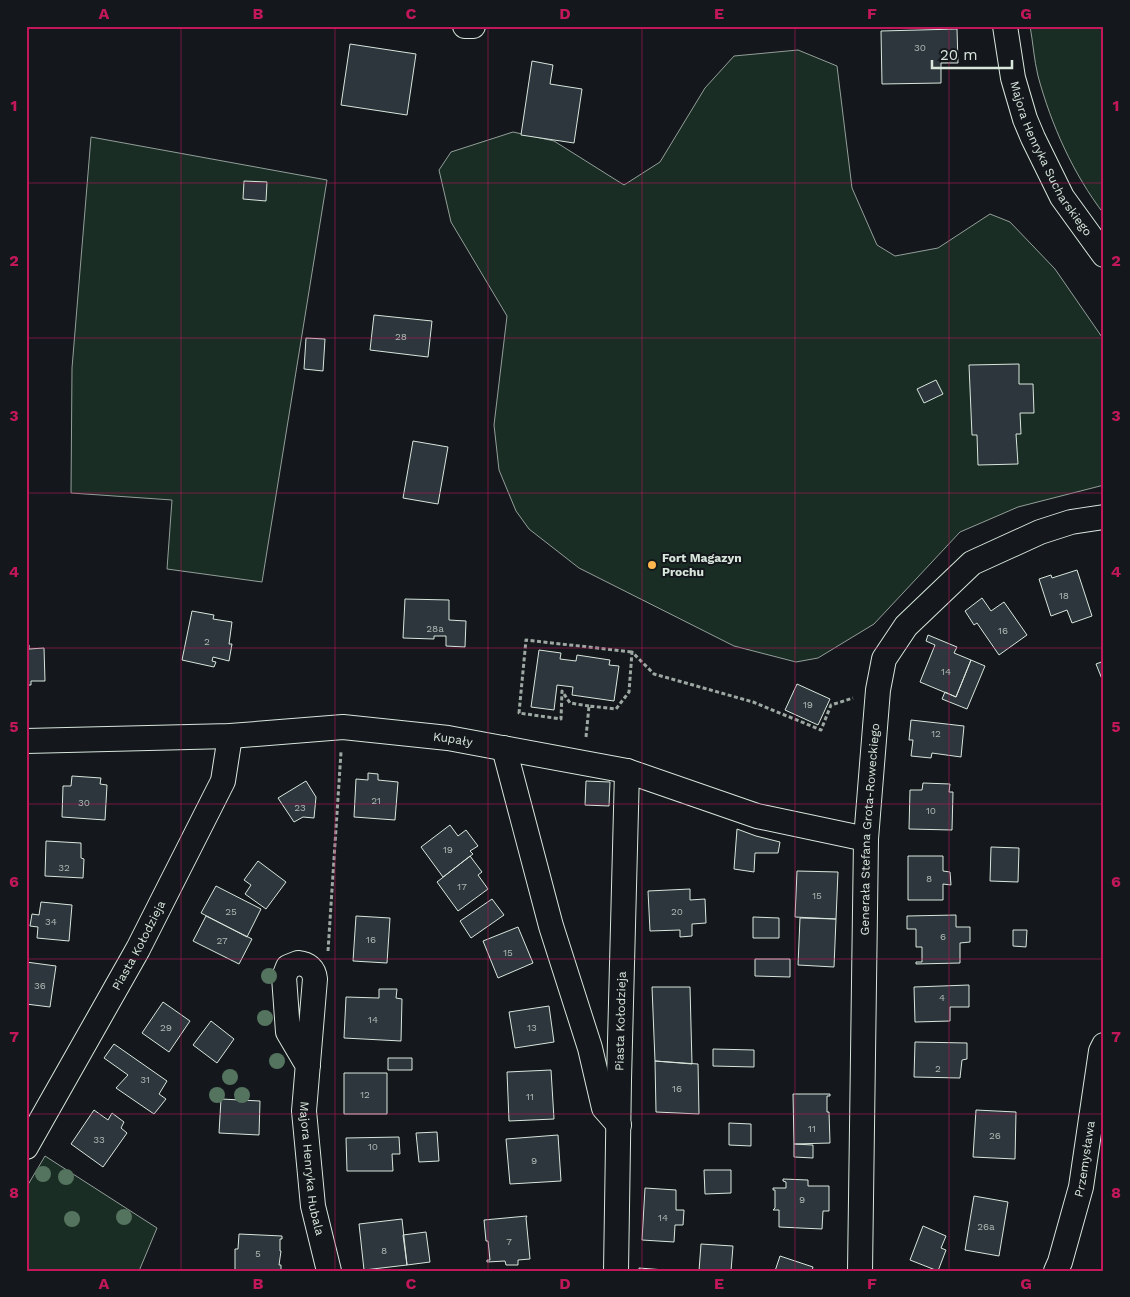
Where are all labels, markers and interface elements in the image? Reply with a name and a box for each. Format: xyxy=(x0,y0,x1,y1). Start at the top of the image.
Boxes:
text: A xyxy=(99,4,110,23)
text: B xyxy=(253,4,264,23)
text: C xyxy=(406,4,417,23)
text: D xyxy=(559,4,571,23)
text: E xyxy=(714,4,724,23)
text: F xyxy=(867,4,877,23)
text: G xyxy=(1020,4,1032,23)
scale bar xyxy=(932,38,1012,70)
house number: 30 xyxy=(914,42,926,53)
text: 20 m xyxy=(940,46,978,64)
street label: Majora Henryka Sucharskiego xyxy=(1007,79,1095,239)
text: 1 xyxy=(11,96,17,115)
text: 1 xyxy=(1113,96,1119,115)
text: 2 xyxy=(9,251,19,270)
text: 2 xyxy=(1111,251,1121,270)
house number: 28 xyxy=(395,331,407,342)
text: 3 xyxy=(9,406,19,425)
text: 3 xyxy=(1111,406,1121,425)
place label: Fort Magazyn Prochu xyxy=(662,551,742,579)
marker: Fort Magazyn Prochu xyxy=(646,559,658,571)
text: 4 xyxy=(9,562,19,581)
text: 4 xyxy=(1111,562,1121,581)
house number: 18 xyxy=(1059,590,1069,601)
house number: 28a xyxy=(426,623,444,634)
house number: 16 xyxy=(998,625,1008,636)
house number: 2 xyxy=(204,636,210,647)
house number: 14 xyxy=(941,666,951,677)
house number: 19 xyxy=(803,699,813,710)
text: 5 xyxy=(9,717,19,736)
text: 5 xyxy=(1111,717,1121,736)
street label: Generała Stefana Grota-Roweckiego xyxy=(858,723,882,935)
house number: 12 xyxy=(931,728,941,739)
street label: Kupały xyxy=(432,729,475,750)
house number: 21 xyxy=(371,795,381,806)
house number: 30 xyxy=(78,797,90,808)
house number: 23 xyxy=(294,802,306,813)
house number: 10 xyxy=(926,805,936,816)
house number: 19 xyxy=(443,844,453,855)
house number: 32 xyxy=(58,862,70,873)
text: 6 xyxy=(9,872,19,891)
text: 6 xyxy=(1111,872,1121,891)
house number: 8 xyxy=(926,873,932,884)
house number: 17 xyxy=(457,881,467,892)
house number: 15 xyxy=(812,890,822,901)
street label: Piasta Kołodzieja xyxy=(109,898,168,993)
house number: 25 xyxy=(225,906,237,917)
house number: 20 xyxy=(671,906,683,917)
house number: 34 xyxy=(45,916,57,927)
house number: 6 xyxy=(940,931,946,942)
house number: 16 xyxy=(366,934,376,945)
house number: 27 xyxy=(216,935,228,946)
house number: 15 xyxy=(503,947,513,958)
street label: Piasta Kołodzieja xyxy=(612,971,629,1071)
house number: 36 xyxy=(34,980,46,991)
house number: 4 xyxy=(939,992,945,1003)
house number: 14 xyxy=(368,1014,378,1025)
house number: 29 xyxy=(160,1022,172,1033)
house number: 13 xyxy=(527,1022,537,1033)
text: 7 xyxy=(9,1027,19,1046)
text: 7 xyxy=(1111,1027,1121,1046)
house number: 2 xyxy=(935,1063,941,1074)
house number: 31 xyxy=(140,1074,150,1085)
house number: 16 xyxy=(672,1083,682,1094)
house number: 12 xyxy=(360,1089,370,1100)
house number: 11 xyxy=(526,1091,534,1102)
street label: Majora Henryka Hubala xyxy=(297,1101,327,1237)
street label: Przemysława xyxy=(1072,1120,1098,1199)
house number: 11 xyxy=(808,1123,816,1134)
house number: 26 xyxy=(989,1130,1001,1141)
house number: 33 xyxy=(93,1134,105,1145)
house number: 10 xyxy=(368,1141,378,1152)
house number: 9 xyxy=(531,1155,537,1166)
text: 8 xyxy=(9,1183,19,1202)
text: 8 xyxy=(1111,1183,1121,1202)
house number: 9 xyxy=(799,1194,805,1205)
house number: 14 xyxy=(658,1212,668,1223)
house number: 26a xyxy=(977,1221,995,1232)
house number: 7 xyxy=(506,1236,512,1247)
house number: 8 xyxy=(381,1245,387,1256)
house number: 5 xyxy=(255,1248,261,1259)
text: A xyxy=(99,1274,110,1293)
text: B xyxy=(253,1274,264,1293)
text: C xyxy=(406,1274,417,1293)
text: D xyxy=(559,1274,571,1293)
text: E xyxy=(714,1274,724,1293)
text: F xyxy=(867,1274,877,1293)
text: G xyxy=(1020,1274,1032,1293)

